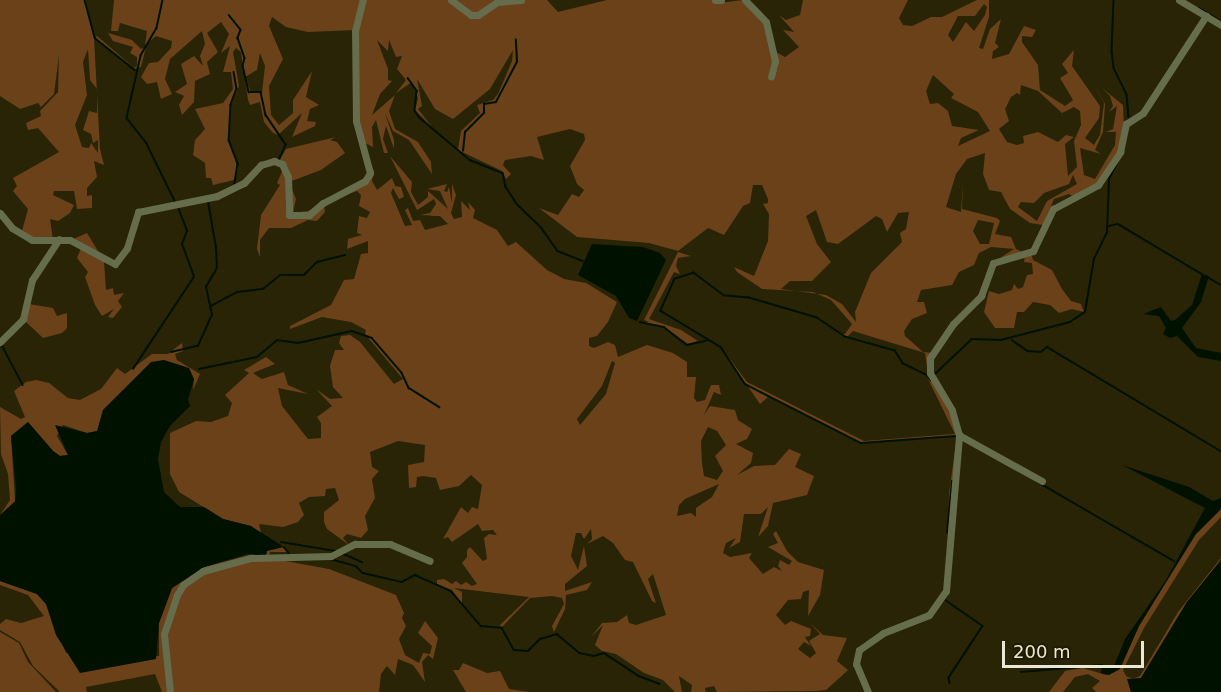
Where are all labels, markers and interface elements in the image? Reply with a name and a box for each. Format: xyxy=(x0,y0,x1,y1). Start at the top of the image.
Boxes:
scale bar xyxy=(1005,629,1148,667)
text: 200 m xyxy=(1013,641,1071,662)

